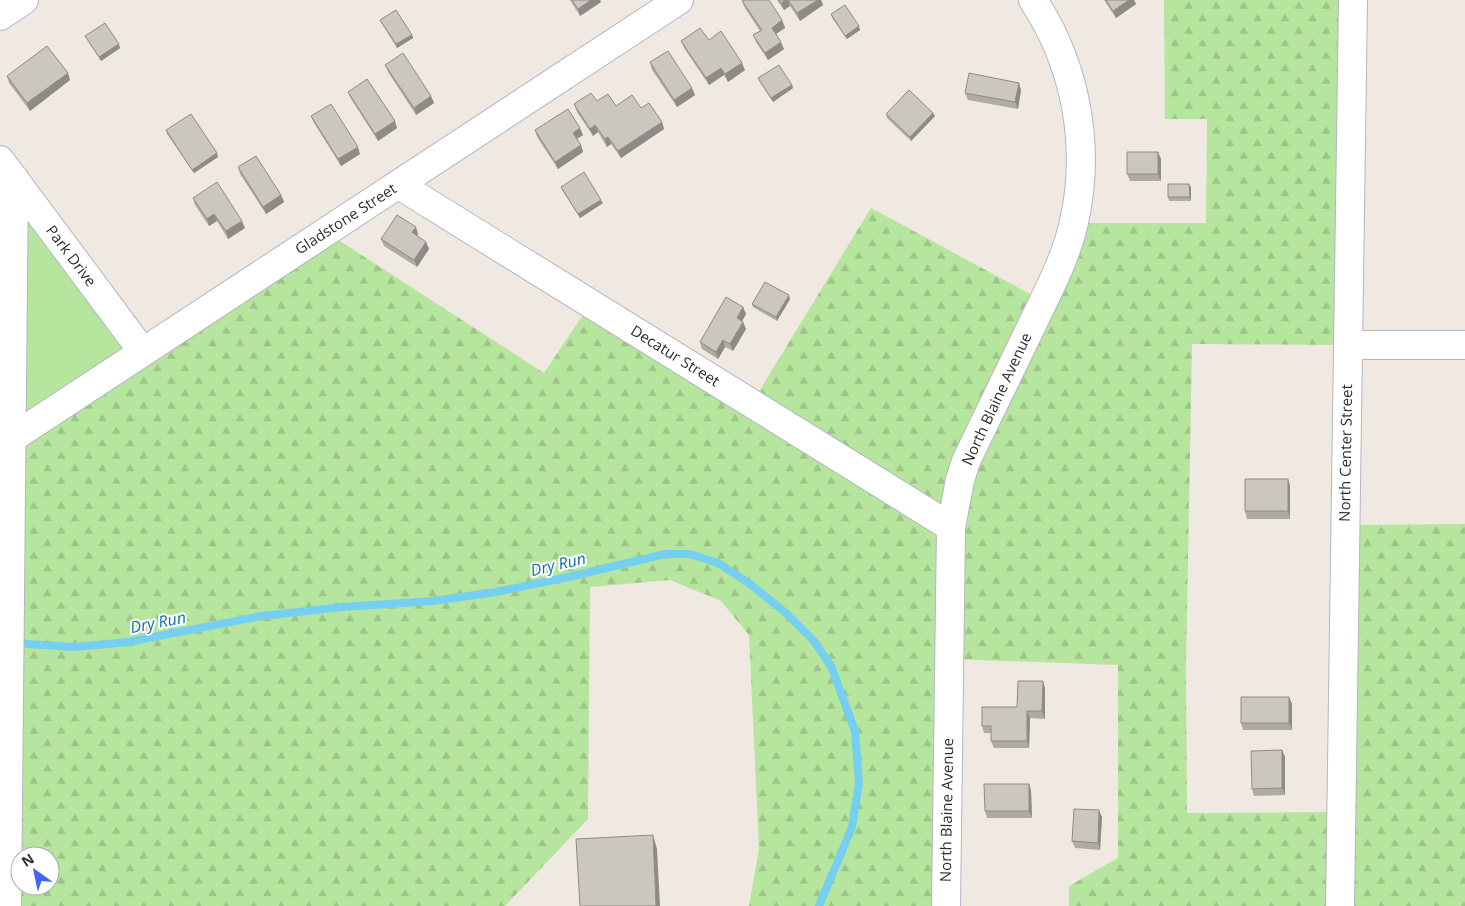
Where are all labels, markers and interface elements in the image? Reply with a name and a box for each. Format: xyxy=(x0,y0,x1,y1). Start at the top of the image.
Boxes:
street label: Gladstone Street xyxy=(291,178,400,258)
street label: Park Drive xyxy=(42,221,101,290)
street label: Decatur Street xyxy=(627,320,724,390)
street label: North Blaine Avenue xyxy=(957,329,1036,468)
street label: North Center Street xyxy=(1334,384,1356,522)
water label: Dry Run xyxy=(528,547,588,581)
water label: Dry Run xyxy=(128,606,188,638)
street label: North Blaine Avenue xyxy=(935,738,957,882)
north arrow xyxy=(10,846,60,896)
text: N xyxy=(18,849,38,871)

